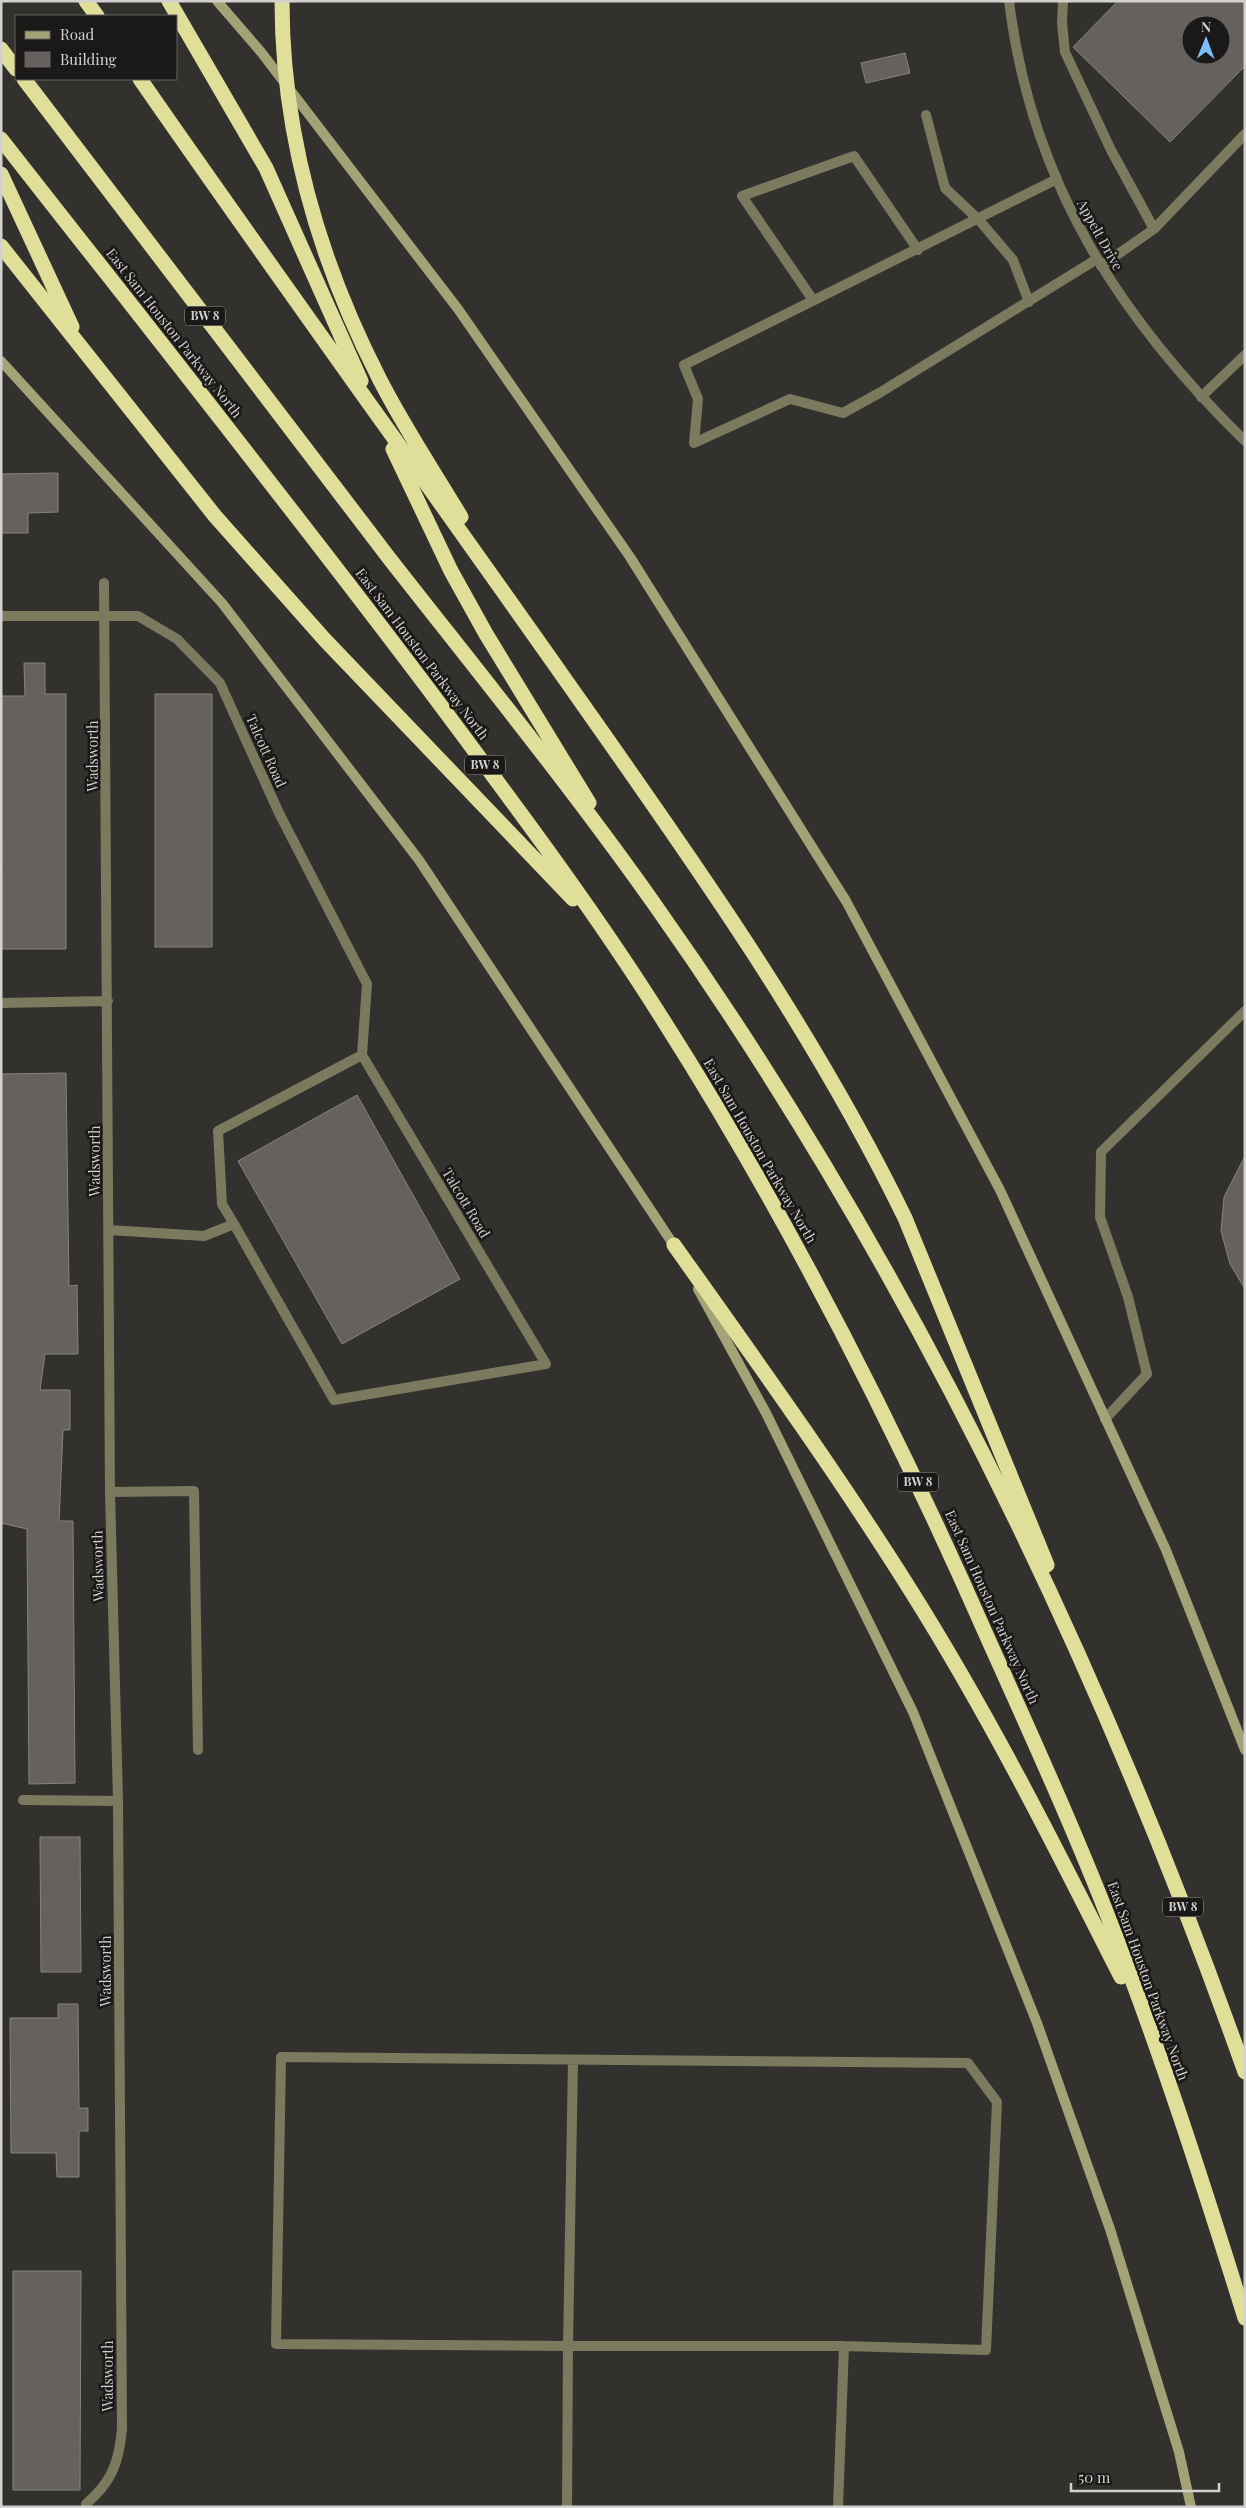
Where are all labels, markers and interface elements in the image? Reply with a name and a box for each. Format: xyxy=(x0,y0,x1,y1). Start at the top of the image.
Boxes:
legend xyxy=(15,15,178,80)
north arrow xyxy=(1181,15,1231,65)
text: N xyxy=(1201,17,1211,36)
text: Road xyxy=(60,24,94,44)
text: Building xyxy=(60,49,117,69)
street label: Appelt Drive xyxy=(1073,195,1128,274)
street label: East Sam Houston Parkway North xyxy=(102,244,247,422)
road number: BW 8 xyxy=(185,306,225,326)
street label: East Sam Houston Parkway North xyxy=(351,564,494,744)
street label: Talcott Road xyxy=(242,711,291,790)
street label: Wadsworth xyxy=(83,720,102,793)
road number: BW 8 xyxy=(465,756,505,774)
street label: East Sam Houston Parkway North xyxy=(700,1055,822,1247)
street label: Wadsworth xyxy=(85,1125,104,1198)
street label: Talcott Road xyxy=(438,1164,495,1241)
road number: BW 8 xyxy=(898,1472,938,1491)
street label: East Sam Houston Parkway North xyxy=(941,1507,1044,1708)
street label: Wadsworth xyxy=(87,1530,108,1603)
street label: East Sam Houston Parkway North xyxy=(1104,1879,1194,2084)
road number: BW 8 xyxy=(1163,1898,1203,1916)
street label: Wadsworth xyxy=(96,1935,115,2008)
street label: Wadsworth xyxy=(98,2340,117,2413)
scale bar xyxy=(1071,2460,1218,2492)
text: 50 m xyxy=(1078,2467,1111,2487)

